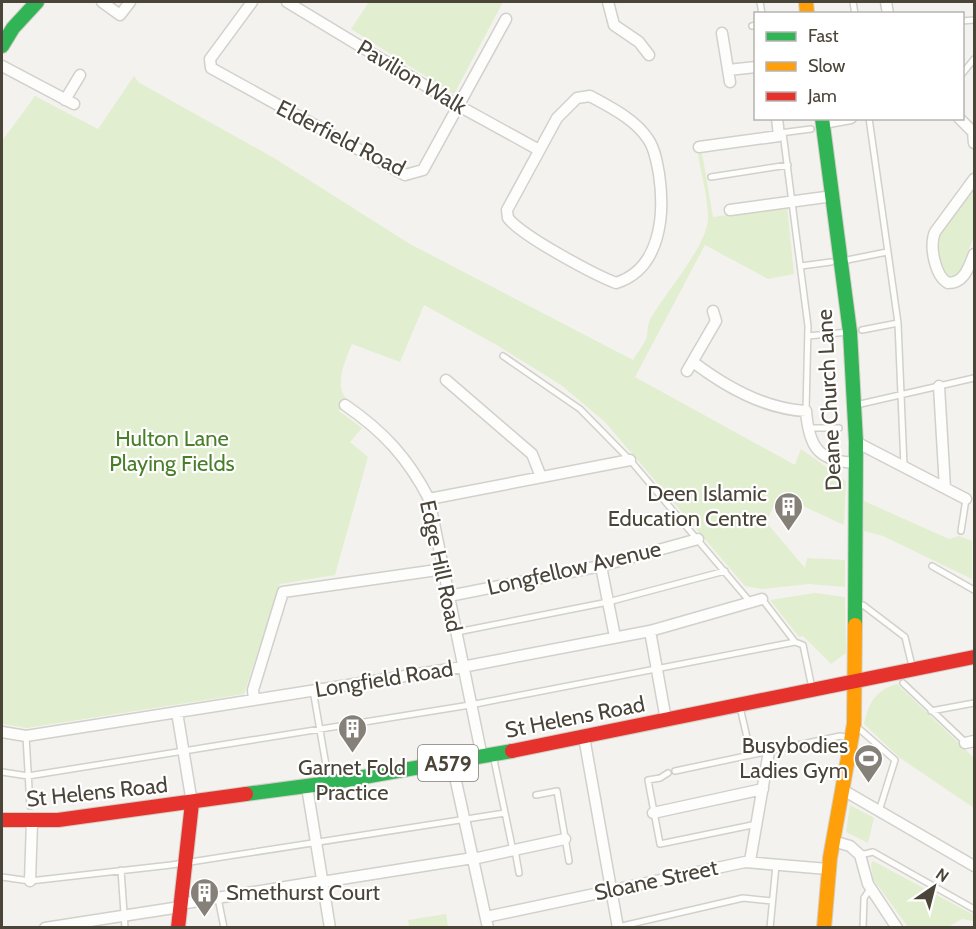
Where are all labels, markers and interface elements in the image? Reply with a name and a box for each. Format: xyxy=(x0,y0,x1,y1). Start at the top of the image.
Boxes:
legend xyxy=(754,12,964,120)
text: Fast xyxy=(808,25,839,47)
street label: Pavilion Walk xyxy=(352,34,472,120)
text: Slow xyxy=(808,55,845,77)
text: Jam xyxy=(807,85,837,107)
street label: Elderfield Road xyxy=(272,94,410,182)
street label: Deane Church Lane xyxy=(811,308,847,492)
park label: Hulton Lane Playing Fields xyxy=(109,425,235,477)
place label: Deen Islamic Education Centre xyxy=(608,480,767,532)
building icon: Deen Islamic Education Centre xyxy=(772,490,804,532)
street label: Edge Hill Road xyxy=(414,498,468,634)
street label: Longfellow Avenue xyxy=(485,535,663,601)
street label: Longfield Road xyxy=(313,655,455,703)
street label: St Helens Road xyxy=(503,690,647,744)
building icon: Garnet Fold Practice xyxy=(336,712,368,754)
place label: Busybodies Ladies Gym xyxy=(739,732,848,784)
sports icon: Busybodies Ladies Gym xyxy=(853,742,885,784)
road number: A579 xyxy=(418,745,478,781)
place label: Garnet Fold Practice xyxy=(298,754,406,806)
street label: St Helens Road xyxy=(25,771,169,813)
street label: Sloane Street xyxy=(592,854,721,906)
north arrow xyxy=(904,857,964,917)
text: N xyxy=(932,864,952,886)
building icon: Smethurst Court xyxy=(189,876,221,918)
place label: Smethurst Court xyxy=(226,879,380,906)

